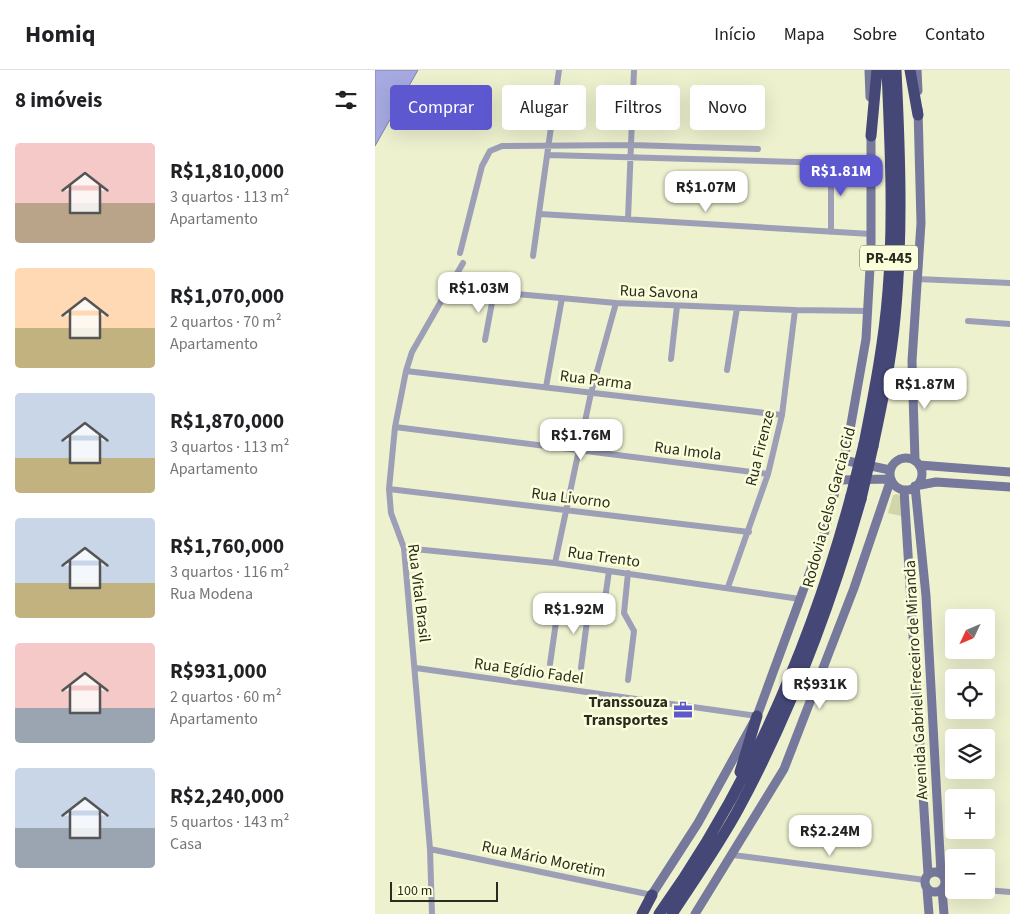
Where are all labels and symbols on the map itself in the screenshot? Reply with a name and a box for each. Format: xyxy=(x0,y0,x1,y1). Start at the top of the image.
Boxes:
pin: R$1.81M xyxy=(795,154,887,197)
pin: R$1.07M xyxy=(660,170,752,213)
road number: PR-445 xyxy=(860,246,918,270)
pin: R$1.03M xyxy=(433,272,525,314)
street label: Rua Savona xyxy=(619,280,699,304)
street label: Rua Parma xyxy=(559,365,633,395)
pin: R$1.87M xyxy=(879,368,971,410)
street label: Rua Firenze xyxy=(740,408,780,489)
pin: R$1.76M xyxy=(535,418,627,461)
street label: Rodovia Celso Garcia Cid xyxy=(797,425,861,590)
street label: Rua Imola xyxy=(653,436,723,466)
street label: Rua Livorno xyxy=(530,482,612,514)
street label: Rua Trento xyxy=(566,541,641,573)
street label: Rua Vital Brasil xyxy=(402,543,436,644)
street label: Avenida Gabriel Freceiro de Miranda xyxy=(899,560,933,800)
pin: R$1.92M xyxy=(528,592,620,635)
north arrow xyxy=(945,609,995,659)
street label: Rua Egídio Fadel xyxy=(473,652,585,690)
pin: R$931K xyxy=(779,668,861,710)
place label: Transsouza Transportes xyxy=(584,691,668,731)
office icon: Transsouza Transportes xyxy=(672,699,694,721)
pin: R$2.24M xyxy=(784,814,876,857)
street label: Rua Mário Moretim xyxy=(480,835,608,883)
scale bar xyxy=(390,879,497,902)

